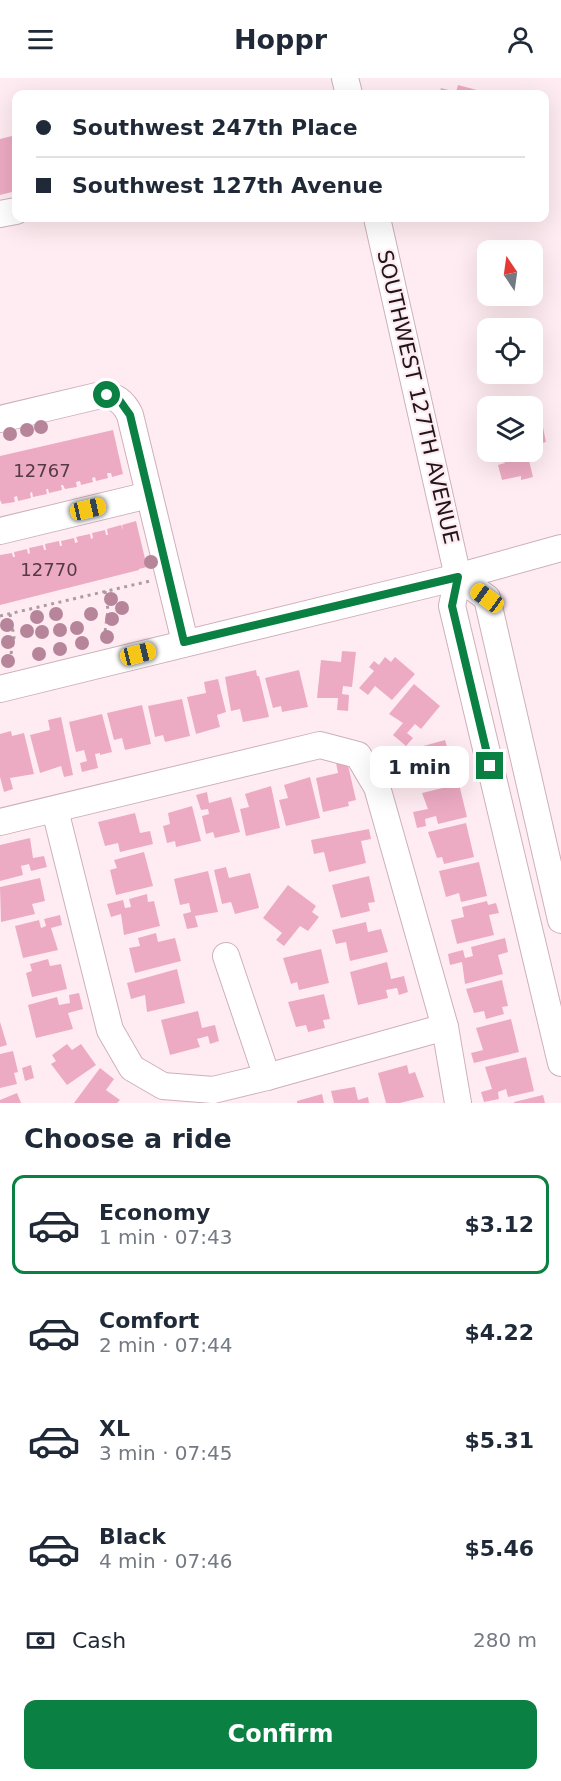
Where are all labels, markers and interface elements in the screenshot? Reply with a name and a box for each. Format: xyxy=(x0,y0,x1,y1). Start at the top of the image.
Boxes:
icon: menu xyxy=(24,23,57,56)
icon: person xyxy=(504,23,537,56)
text: Hoppr xyxy=(234,24,327,55)
text: Southwest 247th Place xyxy=(72,115,358,140)
text: Southwest 127th Avenue xyxy=(72,173,383,198)
north arrow xyxy=(477,240,543,306)
map controls xyxy=(477,240,543,462)
street label: SOUTHWEST 127TH AVENUE xyxy=(372,248,464,546)
button: locate xyxy=(477,318,543,384)
route start xyxy=(93,381,120,408)
button: layers xyxy=(477,396,543,462)
house number: 12767 xyxy=(13,460,71,481)
car xyxy=(68,496,108,522)
house number: 12770 xyxy=(20,559,78,580)
car xyxy=(467,580,507,616)
car xyxy=(118,641,158,667)
callout: 1 min xyxy=(370,745,469,787)
route end xyxy=(476,752,503,779)
text: 1 min xyxy=(388,755,451,779)
text: Choose a ride xyxy=(24,1123,232,1154)
icon: car xyxy=(27,1198,81,1252)
text: Economy xyxy=(99,1200,210,1225)
text: $3.12 xyxy=(464,1212,534,1237)
text: 1 min · 07:43 xyxy=(99,1225,233,1249)
icon: car xyxy=(27,1306,81,1360)
text: Comfort xyxy=(99,1308,199,1333)
text: $4.22 xyxy=(464,1320,534,1345)
text: 2 min · 07:44 xyxy=(99,1333,233,1357)
icon: car xyxy=(27,1414,81,1468)
text: XL xyxy=(99,1416,130,1441)
text: $5.31 xyxy=(464,1428,534,1453)
text: 3 min · 07:45 xyxy=(99,1441,233,1465)
icon: car xyxy=(27,1522,81,1576)
text: Black xyxy=(99,1524,166,1549)
text: $5.46 xyxy=(464,1536,534,1561)
text: 4 min · 07:46 xyxy=(99,1549,233,1573)
icon: cash xyxy=(24,1624,57,1657)
text: Cash xyxy=(72,1628,126,1653)
text: 280 m xyxy=(473,1628,537,1652)
button: Confirm xyxy=(24,1700,537,1769)

